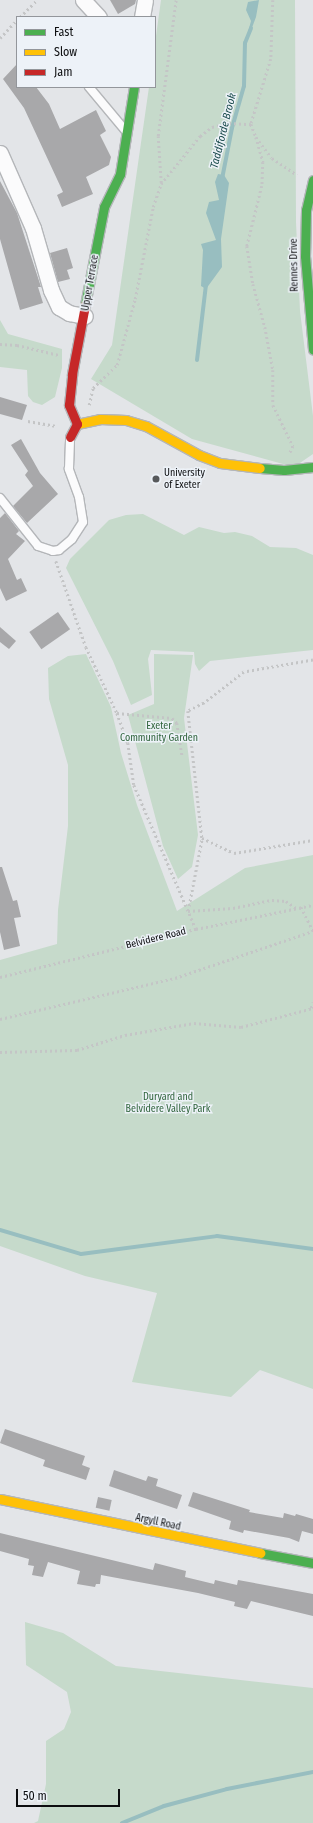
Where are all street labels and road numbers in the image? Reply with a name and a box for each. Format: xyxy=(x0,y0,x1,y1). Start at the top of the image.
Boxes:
street label: Rennes Drive xyxy=(289,238,301,292)
street label: Upper Terrace xyxy=(80,254,102,312)
street label: Belvidere Road xyxy=(125,926,187,952)
street label: Argyll Road xyxy=(134,1512,182,1534)

